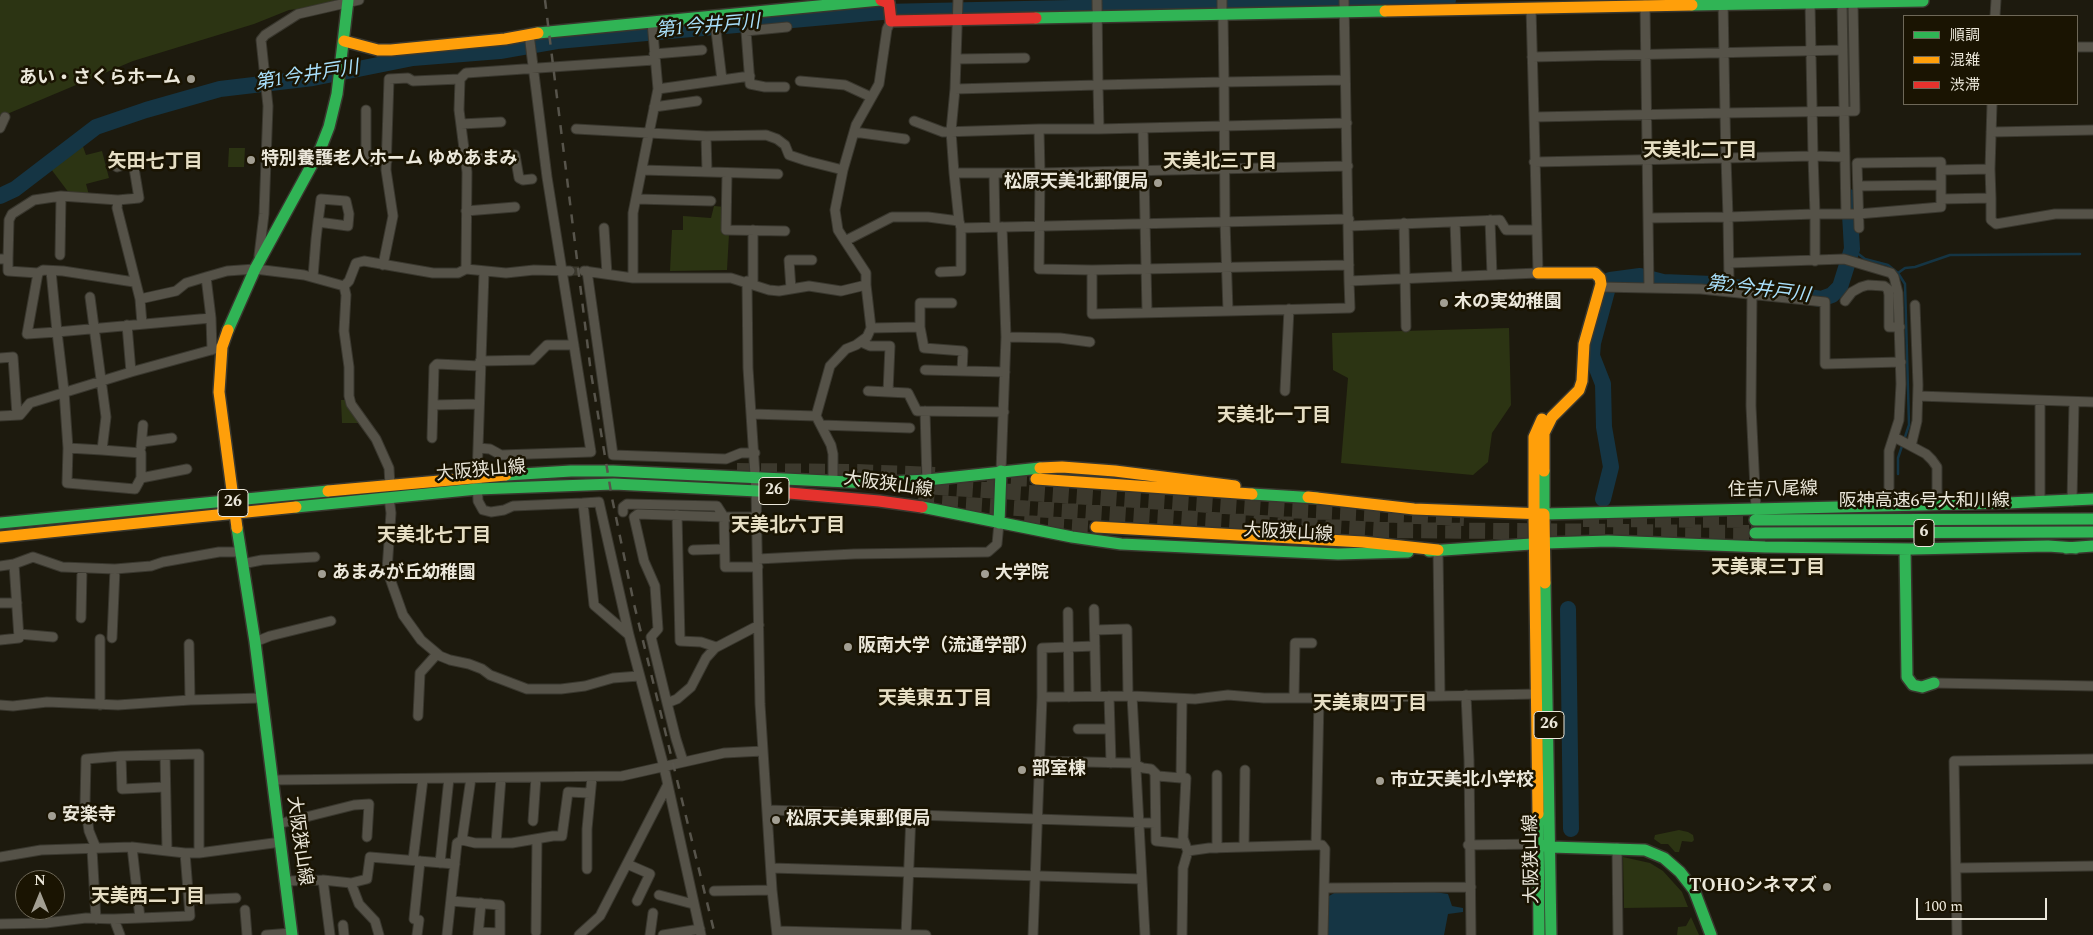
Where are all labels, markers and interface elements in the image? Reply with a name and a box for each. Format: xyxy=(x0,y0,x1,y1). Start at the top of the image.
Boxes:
water label: 第1今井戸川 xyxy=(655,12,761,44)
legend xyxy=(1903,15,2078,105)
text: 順調 xyxy=(1950,24,1980,47)
text: 混雑 xyxy=(1950,49,1980,72)
water label: 第1今井戸川 xyxy=(254,58,360,96)
place label: あい・さくらホーム xyxy=(19,68,181,90)
marker: あい・さくらホーム xyxy=(185,73,197,85)
text: 渋滞 xyxy=(1950,74,1980,97)
district label: 天美北二丁目 xyxy=(1643,141,1757,163)
place label: 特別養護老人ホーム ゆめあまみ xyxy=(261,149,517,171)
district label: 矢田七丁目 xyxy=(108,152,202,174)
district label: 天美北三丁目 xyxy=(1163,152,1277,174)
marker: 特別養護老人ホーム ゆめあまみ xyxy=(245,154,257,166)
place label: 松原天美北郵便局 xyxy=(1004,172,1148,194)
marker: 松原天美北郵便局 xyxy=(1152,177,1164,189)
water label: 第2今井戸川 xyxy=(1705,273,1811,309)
place label: 木の実幼稚園 xyxy=(1454,292,1562,314)
marker: 木の実幼稚園 xyxy=(1438,297,1450,309)
district label: 天美北一丁目 xyxy=(1217,406,1331,428)
street label: 大阪狭山線 xyxy=(435,457,527,487)
street label: 大阪狭山線 xyxy=(842,469,934,503)
road number: 26 xyxy=(759,478,789,504)
street label: 住吉八尾線 xyxy=(1728,479,1818,503)
road number: 26 xyxy=(218,489,248,516)
street label: 阪神高速6号大和川線 xyxy=(1839,491,2009,513)
district label: 天美北六丁目 xyxy=(731,516,845,538)
road number: 6 xyxy=(1914,520,1934,546)
street label: 大阪狭山線 xyxy=(1242,521,1334,547)
district label: 天美北七丁目 xyxy=(377,526,491,548)
district label: 天美東三丁目 xyxy=(1711,558,1825,580)
place label: あまみが丘幼稚園 xyxy=(332,563,476,585)
place label: 大学院 xyxy=(995,563,1049,585)
marker: あまみが丘幼稚園 xyxy=(316,568,328,580)
marker: 大学院 xyxy=(979,568,991,580)
place label: 阪南大学（流通学部） xyxy=(858,636,1038,658)
marker: 阪南大学（流通学部） xyxy=(842,641,854,653)
district label: 天美東五丁目 xyxy=(878,689,992,711)
district label: 天美東四丁目 xyxy=(1313,694,1427,716)
road number: 26 xyxy=(1534,712,1564,738)
place label: 部室棟 xyxy=(1032,759,1086,781)
marker: 部室棟 xyxy=(1016,764,1028,776)
place label: 市立天美北小学校 xyxy=(1390,770,1534,792)
marker: 市立天美北小学校 xyxy=(1374,775,1386,787)
street label: 大阪狭山線 xyxy=(281,795,315,887)
place label: 安楽寺 xyxy=(62,805,116,827)
place label: 松原天美東郵便局 xyxy=(786,809,930,831)
marker: 安楽寺 xyxy=(46,810,58,822)
marker: 松原天美東郵便局 xyxy=(770,814,782,826)
street label: 大阪狭山線 xyxy=(1521,814,1545,904)
north arrow xyxy=(15,870,65,920)
text: N xyxy=(34,870,46,891)
place label: TOHOシネマズ xyxy=(1689,876,1817,898)
marker: TOHOシネマズ xyxy=(1821,881,1833,893)
district label: 天美西二丁目 xyxy=(91,887,205,909)
scale bar xyxy=(1918,888,2049,920)
text: 100 m xyxy=(1924,895,1963,918)

